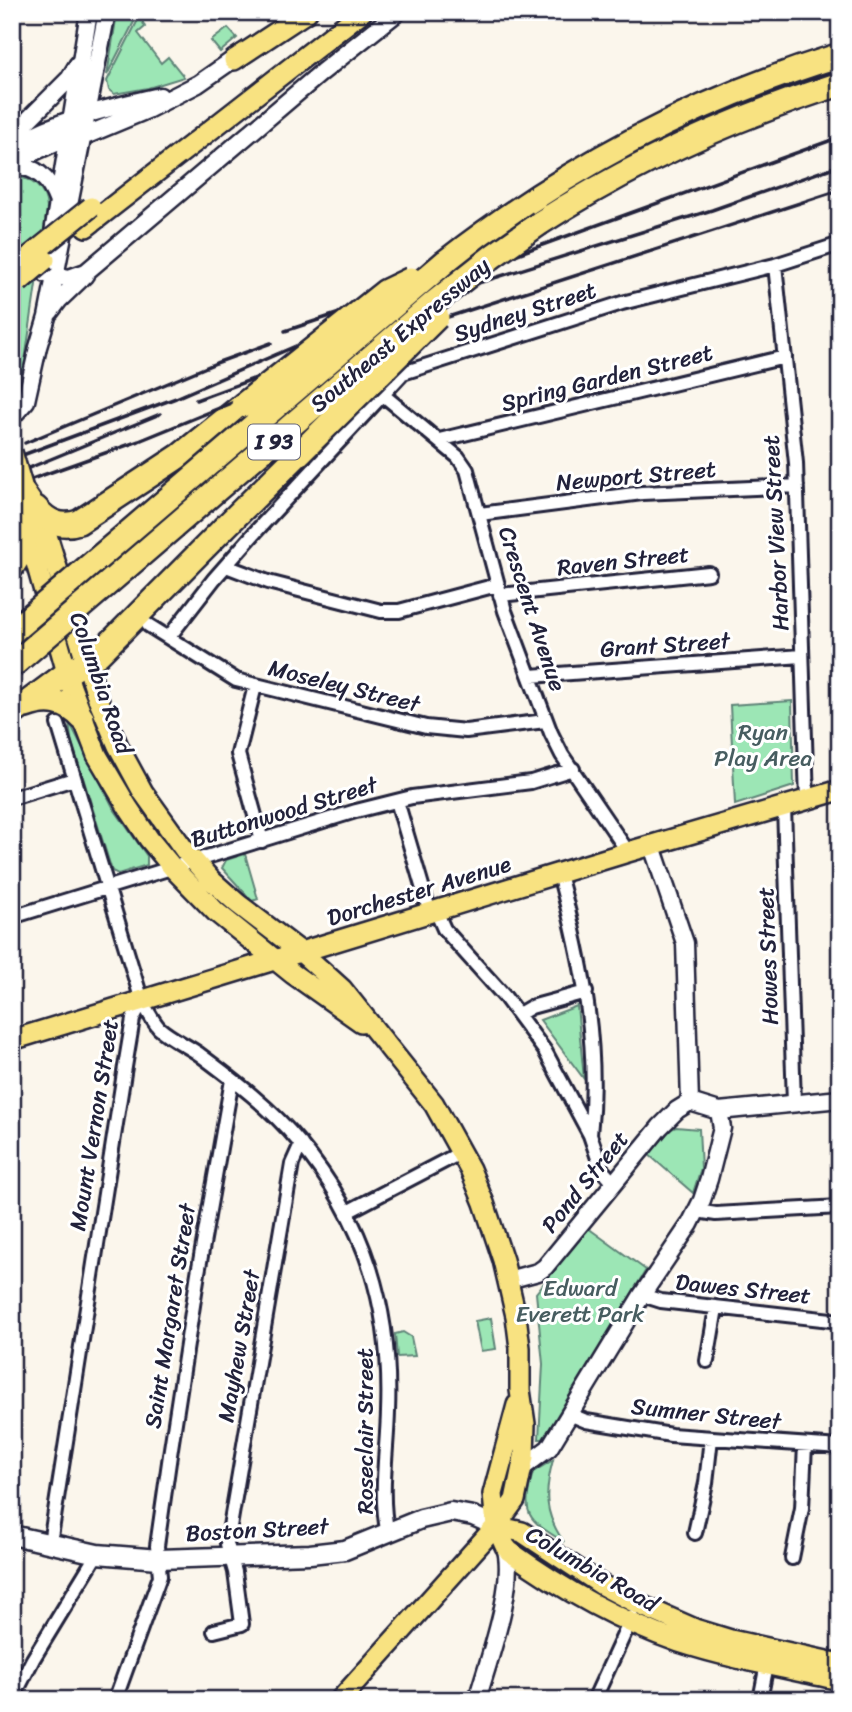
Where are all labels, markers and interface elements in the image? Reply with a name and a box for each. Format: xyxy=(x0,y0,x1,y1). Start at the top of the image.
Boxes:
street label: Southeast Expressway xyxy=(300,247,500,423)
street label: Sydney Street xyxy=(448,270,602,354)
street label: Spring Garden Street xyxy=(497,332,717,424)
road number: I 93 xyxy=(248,424,300,460)
street label: Harbor View Street xyxy=(750,434,802,632)
street label: Newport Street xyxy=(554,449,718,503)
street label: Crescent Avenue xyxy=(486,521,578,697)
street label: Raven Street xyxy=(555,534,691,588)
street label: Columbia Road xyxy=(58,606,145,761)
street label: Grant Street xyxy=(599,620,733,670)
street label: Moseley Street xyxy=(264,647,426,725)
park label: Ryan Play Area xyxy=(714,712,812,779)
street label: Buttonwood Street xyxy=(186,764,384,860)
street label: Dorchester Avenue xyxy=(322,844,516,938)
street label: Howes Street xyxy=(745,886,791,1026)
street label: Mount Vernon Street xyxy=(57,1016,131,1234)
street label: Pond Street xyxy=(530,1121,640,1243)
street label: Saint Margaret Street xyxy=(132,1199,208,1431)
street label: Dawes Street xyxy=(673,1262,813,1316)
street label: Mayhew Street xyxy=(205,1265,273,1425)
park label: Edward Everett Park xyxy=(516,1268,645,1335)
street label: Roseclair Street xyxy=(345,1348,386,1514)
street label: Sumner Street xyxy=(629,1386,785,1442)
street label: Boston Street xyxy=(184,1506,331,1554)
street label: Columbia Road xyxy=(518,1514,668,1625)

